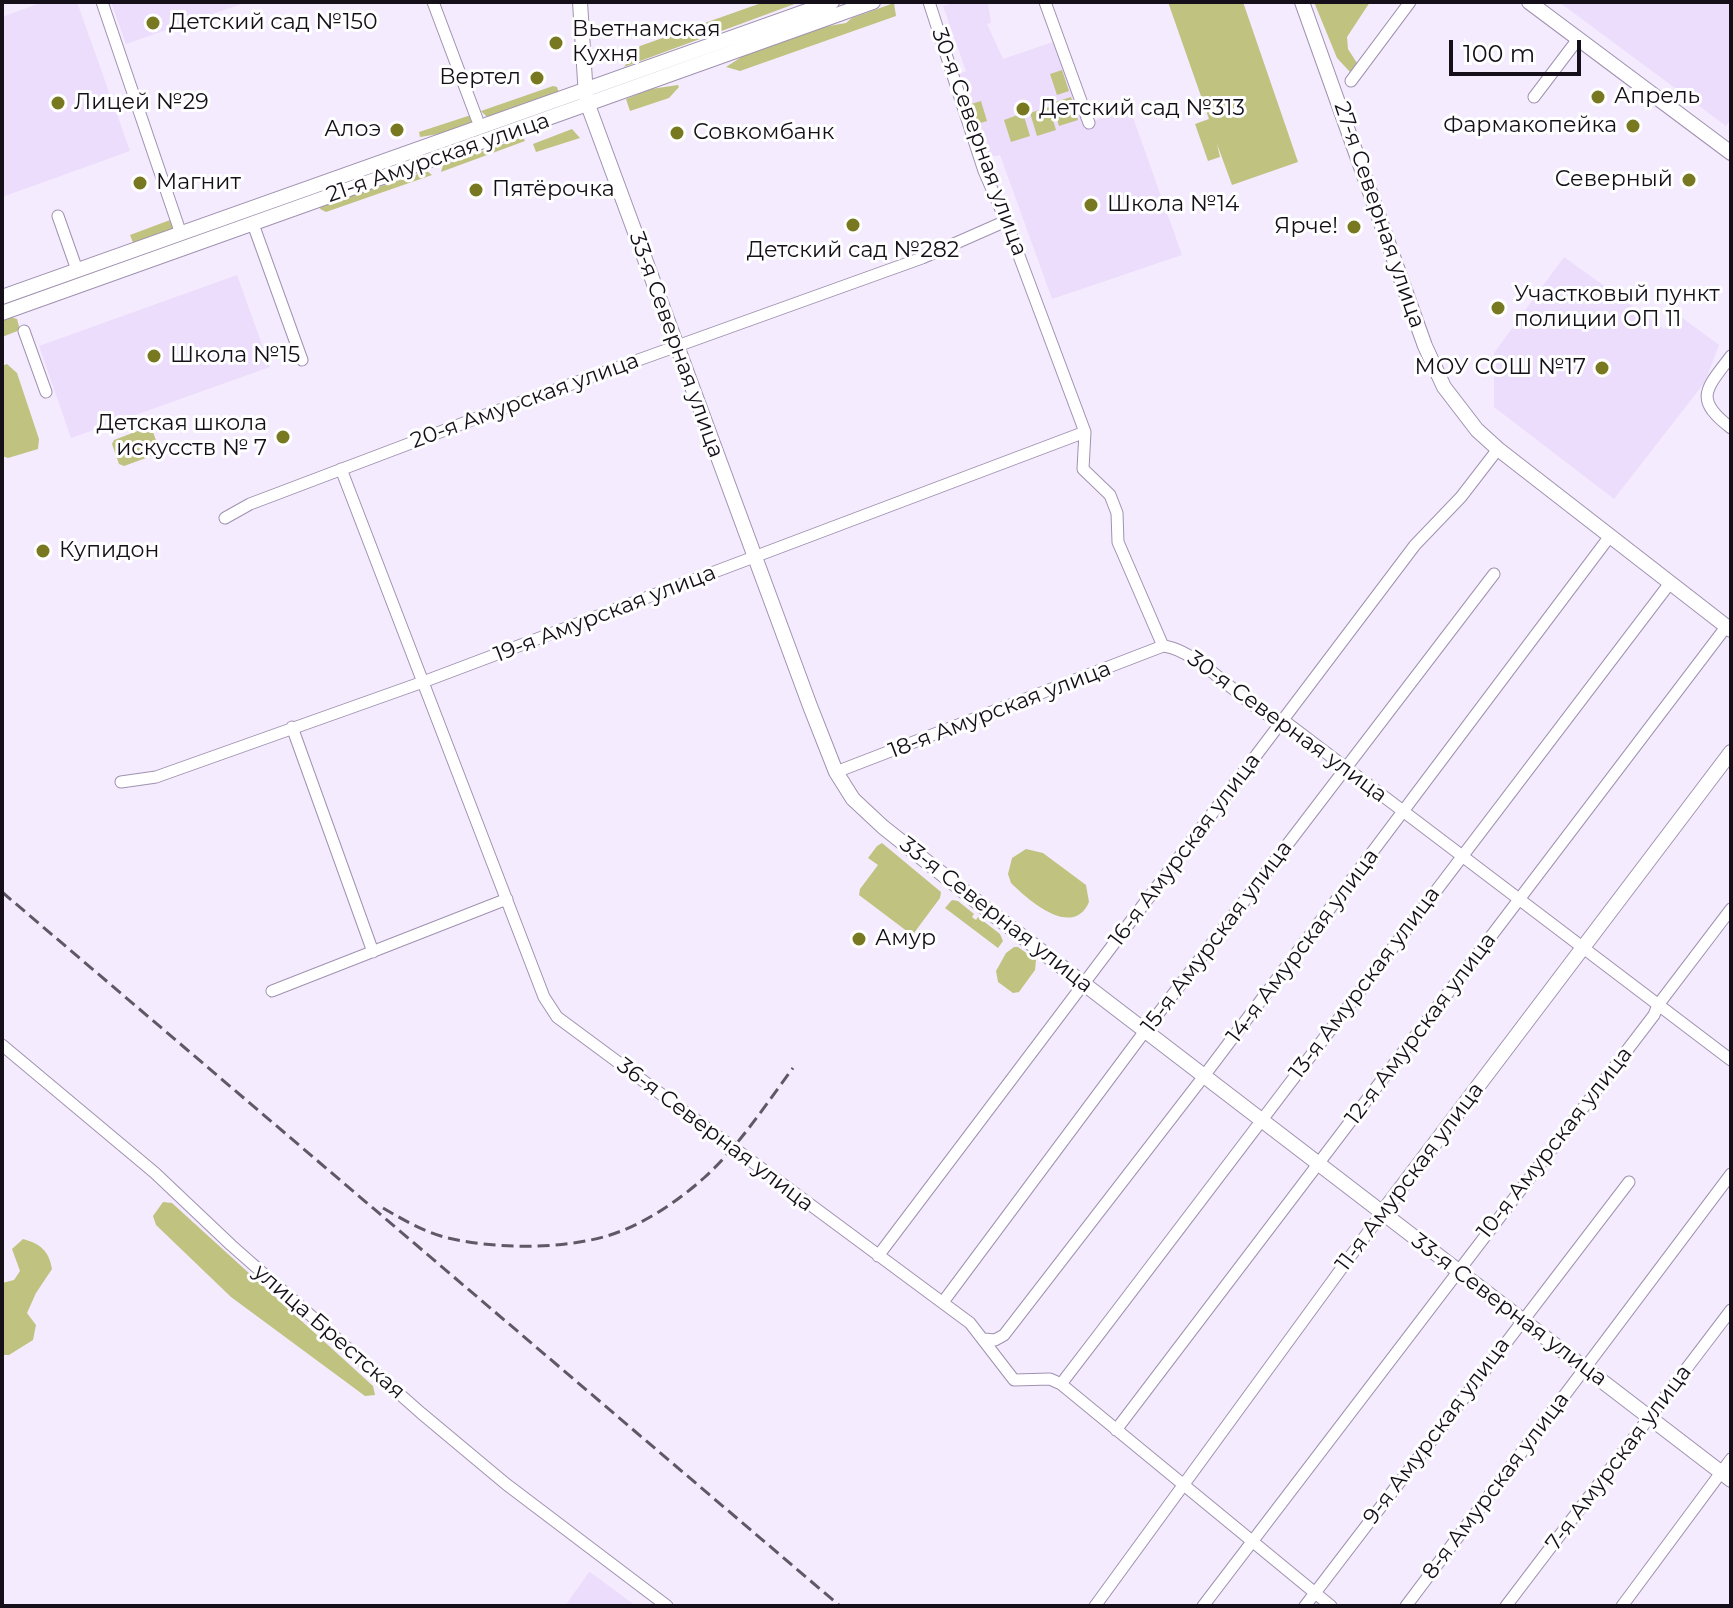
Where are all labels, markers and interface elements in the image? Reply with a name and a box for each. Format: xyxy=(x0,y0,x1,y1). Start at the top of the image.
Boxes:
place label: Детский сад №150 xyxy=(169,10,378,36)
marker: Детский сад №150 xyxy=(144,14,162,32)
place label: Вьетнамская Кухня xyxy=(572,17,721,68)
street label: 30-я Северная улица xyxy=(925,24,1033,260)
scale bar xyxy=(1453,24,1585,74)
marker: Вьетнамская Кухня xyxy=(547,34,565,52)
text: 100 m xyxy=(1463,39,1535,68)
place label: Вертел xyxy=(439,65,521,91)
marker: Вертел xyxy=(528,69,546,87)
place label: Апрель xyxy=(1614,84,1700,110)
marker: Апрель xyxy=(1589,88,1607,106)
place label: Лицей №29 xyxy=(74,90,209,116)
marker: Лицей №29 xyxy=(49,94,67,112)
place label: Детский сад №313 xyxy=(1039,96,1245,122)
street label: 27-я Северная улица xyxy=(1328,98,1430,332)
marker: Детский сад №313 xyxy=(1014,100,1032,118)
street label: 21-я Амурская улица xyxy=(323,107,553,209)
place label: Фармакопейка xyxy=(1443,113,1617,139)
place label: Алоэ xyxy=(324,117,381,143)
marker: Фармакопейка xyxy=(1624,117,1642,135)
place label: Совкомбанк xyxy=(693,120,834,146)
marker: Алоэ xyxy=(388,121,406,139)
marker: Совкомбанк xyxy=(668,124,686,142)
place label: Северный xyxy=(1555,167,1673,193)
place label: Магнит xyxy=(156,170,241,196)
marker: Северный xyxy=(1680,171,1698,189)
marker: Магнит xyxy=(131,174,149,192)
place label: Пятёрочка xyxy=(492,177,615,203)
marker: Пятёрочка xyxy=(467,181,485,199)
place label: Школа №14 xyxy=(1107,192,1239,218)
marker: Школа №14 xyxy=(1082,196,1100,214)
place label: Ярче! xyxy=(1274,214,1338,240)
marker: Детский сад №282 xyxy=(844,216,862,234)
marker: Ярче! xyxy=(1345,218,1363,236)
street label: 33-я Северная улица xyxy=(623,229,729,461)
place label: Детский сад №282 xyxy=(747,238,959,264)
place label: Участковый пункт полиции ОП 11 xyxy=(1514,282,1720,334)
marker: Участковый пункт полиции ОП 11 xyxy=(1489,299,1507,317)
place label: Школа №15 xyxy=(170,343,300,369)
marker: Школа №15 xyxy=(145,347,163,365)
street label: 20-я Амурская улица xyxy=(407,347,643,455)
place label: МОУ СОШ №17 xyxy=(1414,355,1586,381)
marker: МОУ СОШ №17 xyxy=(1593,359,1611,377)
place label: Детская школа искусств № 7 xyxy=(97,411,267,462)
marker: Детская школа искусств № 7 xyxy=(274,428,292,446)
place label: Купидон xyxy=(59,538,159,564)
marker: Купидон xyxy=(34,542,52,560)
street label: 19-я Амурская улица xyxy=(490,560,720,668)
street label: 30-я Северная улица xyxy=(1182,646,1392,808)
street label: 18-я Амурская улица xyxy=(885,655,1115,765)
street label: 16-я Амурская улица xyxy=(1104,748,1266,952)
street label: 33-я Северная улица xyxy=(894,831,1098,999)
street label: 15-я Амурская улица xyxy=(1136,836,1298,1038)
street label: 14-я Амурская улица xyxy=(1221,844,1385,1048)
street label: 13-я Амурская улица xyxy=(1284,882,1446,1084)
place label: Амур xyxy=(875,926,936,952)
street label: 12-я Амурская улица xyxy=(1340,928,1502,1130)
marker: Амур xyxy=(850,930,868,948)
street label: 10-я Амурская улица xyxy=(1472,1042,1638,1244)
street label: 36-я Северная улица xyxy=(612,1052,818,1218)
street label: 11-я Амурская улица xyxy=(1330,1077,1490,1277)
street label: 33-я Северная улица xyxy=(1406,1228,1612,1392)
street label: улица Брестская xyxy=(248,1259,410,1405)
street label: 9-я Амурская улица xyxy=(1358,1332,1516,1530)
street label: 7-я Амурская улица xyxy=(1541,1360,1697,1556)
street label: 8-я Амурская улица xyxy=(1417,1387,1575,1585)

